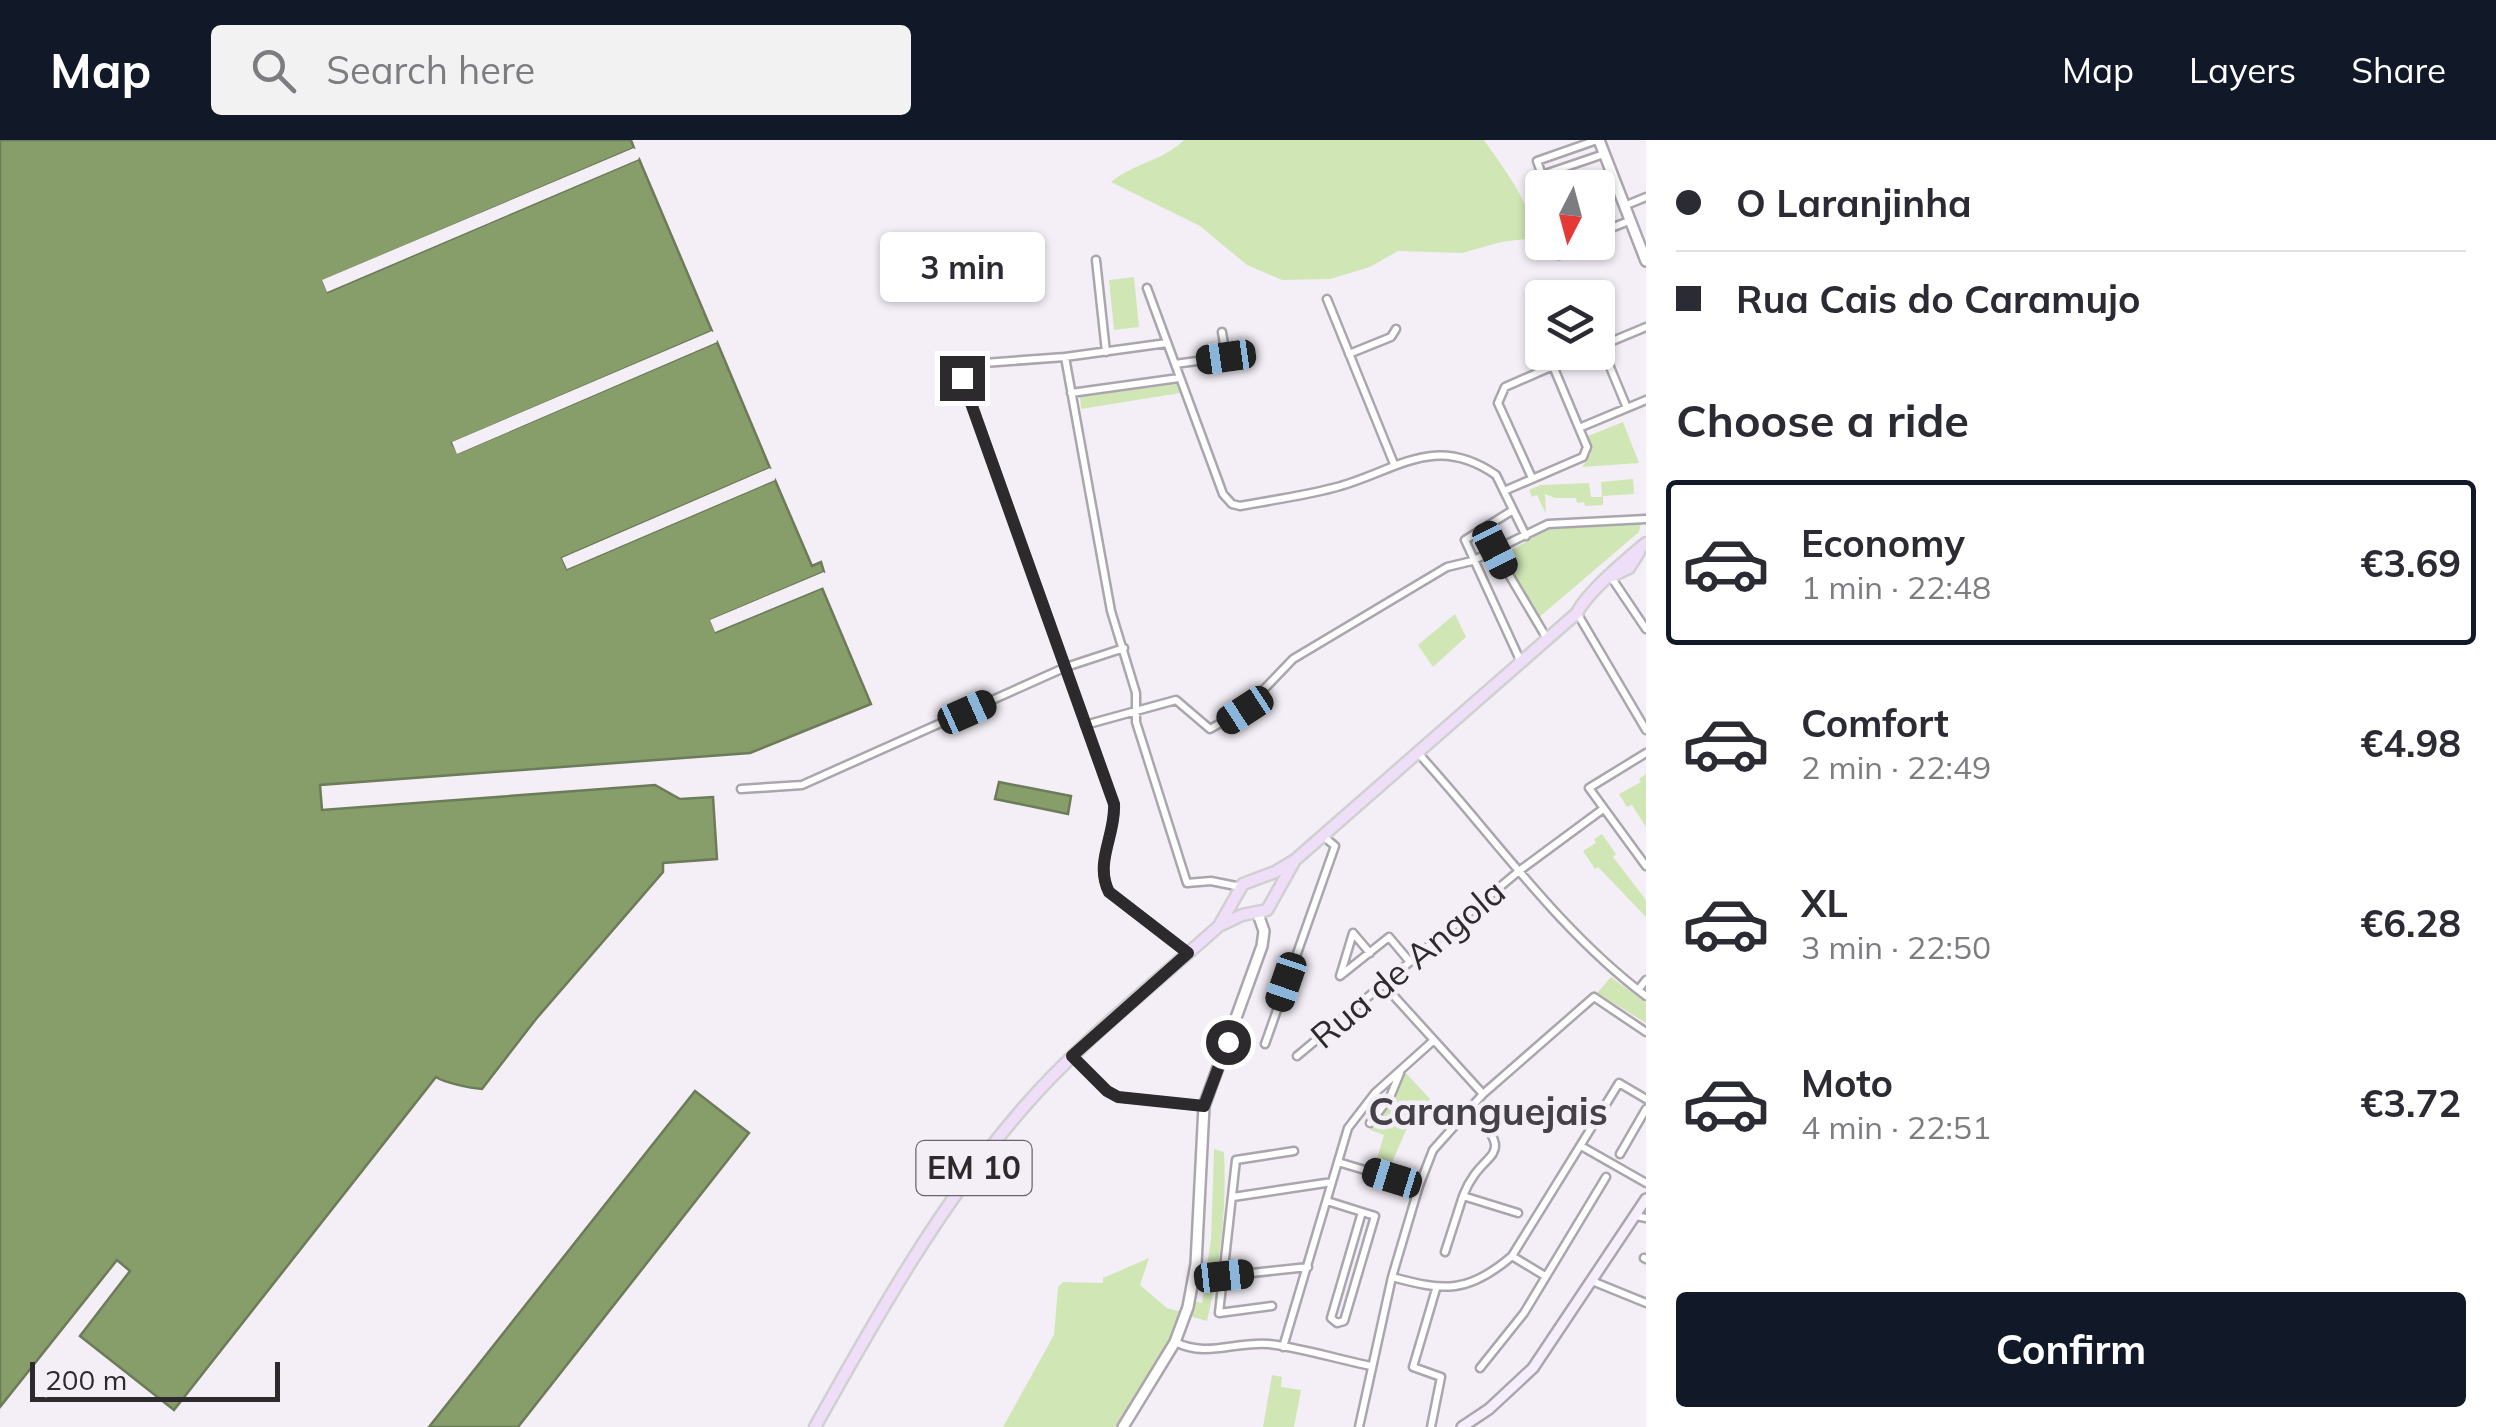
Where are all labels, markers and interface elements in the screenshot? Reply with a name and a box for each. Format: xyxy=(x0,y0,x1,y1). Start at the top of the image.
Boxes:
search box xyxy=(211,25,911,115)
text: Map xyxy=(50,40,151,100)
icon: search xyxy=(246,43,301,98)
text: Search here xyxy=(326,46,535,94)
text: Map xyxy=(2062,48,2134,92)
text: Layers xyxy=(2189,48,2296,92)
text: Share xyxy=(2351,48,2446,92)
north arrow xyxy=(1525,170,1615,260)
map controls xyxy=(1525,170,1615,370)
text: O Laranjinha xyxy=(1736,179,1972,227)
callout: 3 min xyxy=(880,233,1044,303)
text: 3 min xyxy=(920,247,1005,287)
text: Rua Cais do Caramujo xyxy=(1736,275,2140,323)
button: layers xyxy=(1525,280,1615,370)
car xyxy=(1194,338,1258,376)
route end xyxy=(940,356,985,401)
text: Choose a ride xyxy=(1676,392,1969,448)
car xyxy=(1468,516,1522,584)
icon: car xyxy=(1681,518,1771,608)
text: Economy xyxy=(1801,519,1965,567)
text: €3.69 xyxy=(2360,539,2461,587)
text: 1 min · 22:48 xyxy=(1801,567,1991,607)
car xyxy=(1212,681,1278,739)
car xyxy=(933,686,1001,738)
icon: car xyxy=(1681,698,1771,788)
text: Comfort xyxy=(1801,699,1949,747)
text: €4.98 xyxy=(2360,719,2461,767)
text: 2 min · 22:49 xyxy=(1801,747,1991,787)
street label: Rua de Angola xyxy=(1301,869,1514,1057)
icon: car xyxy=(1681,878,1771,968)
text: XL xyxy=(1801,879,1848,927)
text: €6.28 xyxy=(2360,899,2461,947)
text: 3 min · 22:50 xyxy=(1801,927,1991,967)
car xyxy=(1262,949,1310,1015)
route start xyxy=(1206,1020,1251,1065)
icon: car xyxy=(1681,1058,1771,1148)
text: Moto xyxy=(1801,1059,1893,1107)
text: €3.72 xyxy=(2360,1079,2461,1127)
district label: Caranguejais xyxy=(1368,1087,1608,1135)
text: 4 min · 22:51 xyxy=(1801,1107,1991,1147)
road number: EM 10 xyxy=(916,1141,1032,1195)
car xyxy=(1359,1155,1425,1201)
car xyxy=(1193,1258,1255,1294)
button: Confirm xyxy=(1676,1292,2466,1407)
scale bar xyxy=(30,1357,280,1402)
text: 200 m xyxy=(45,1362,127,1397)

